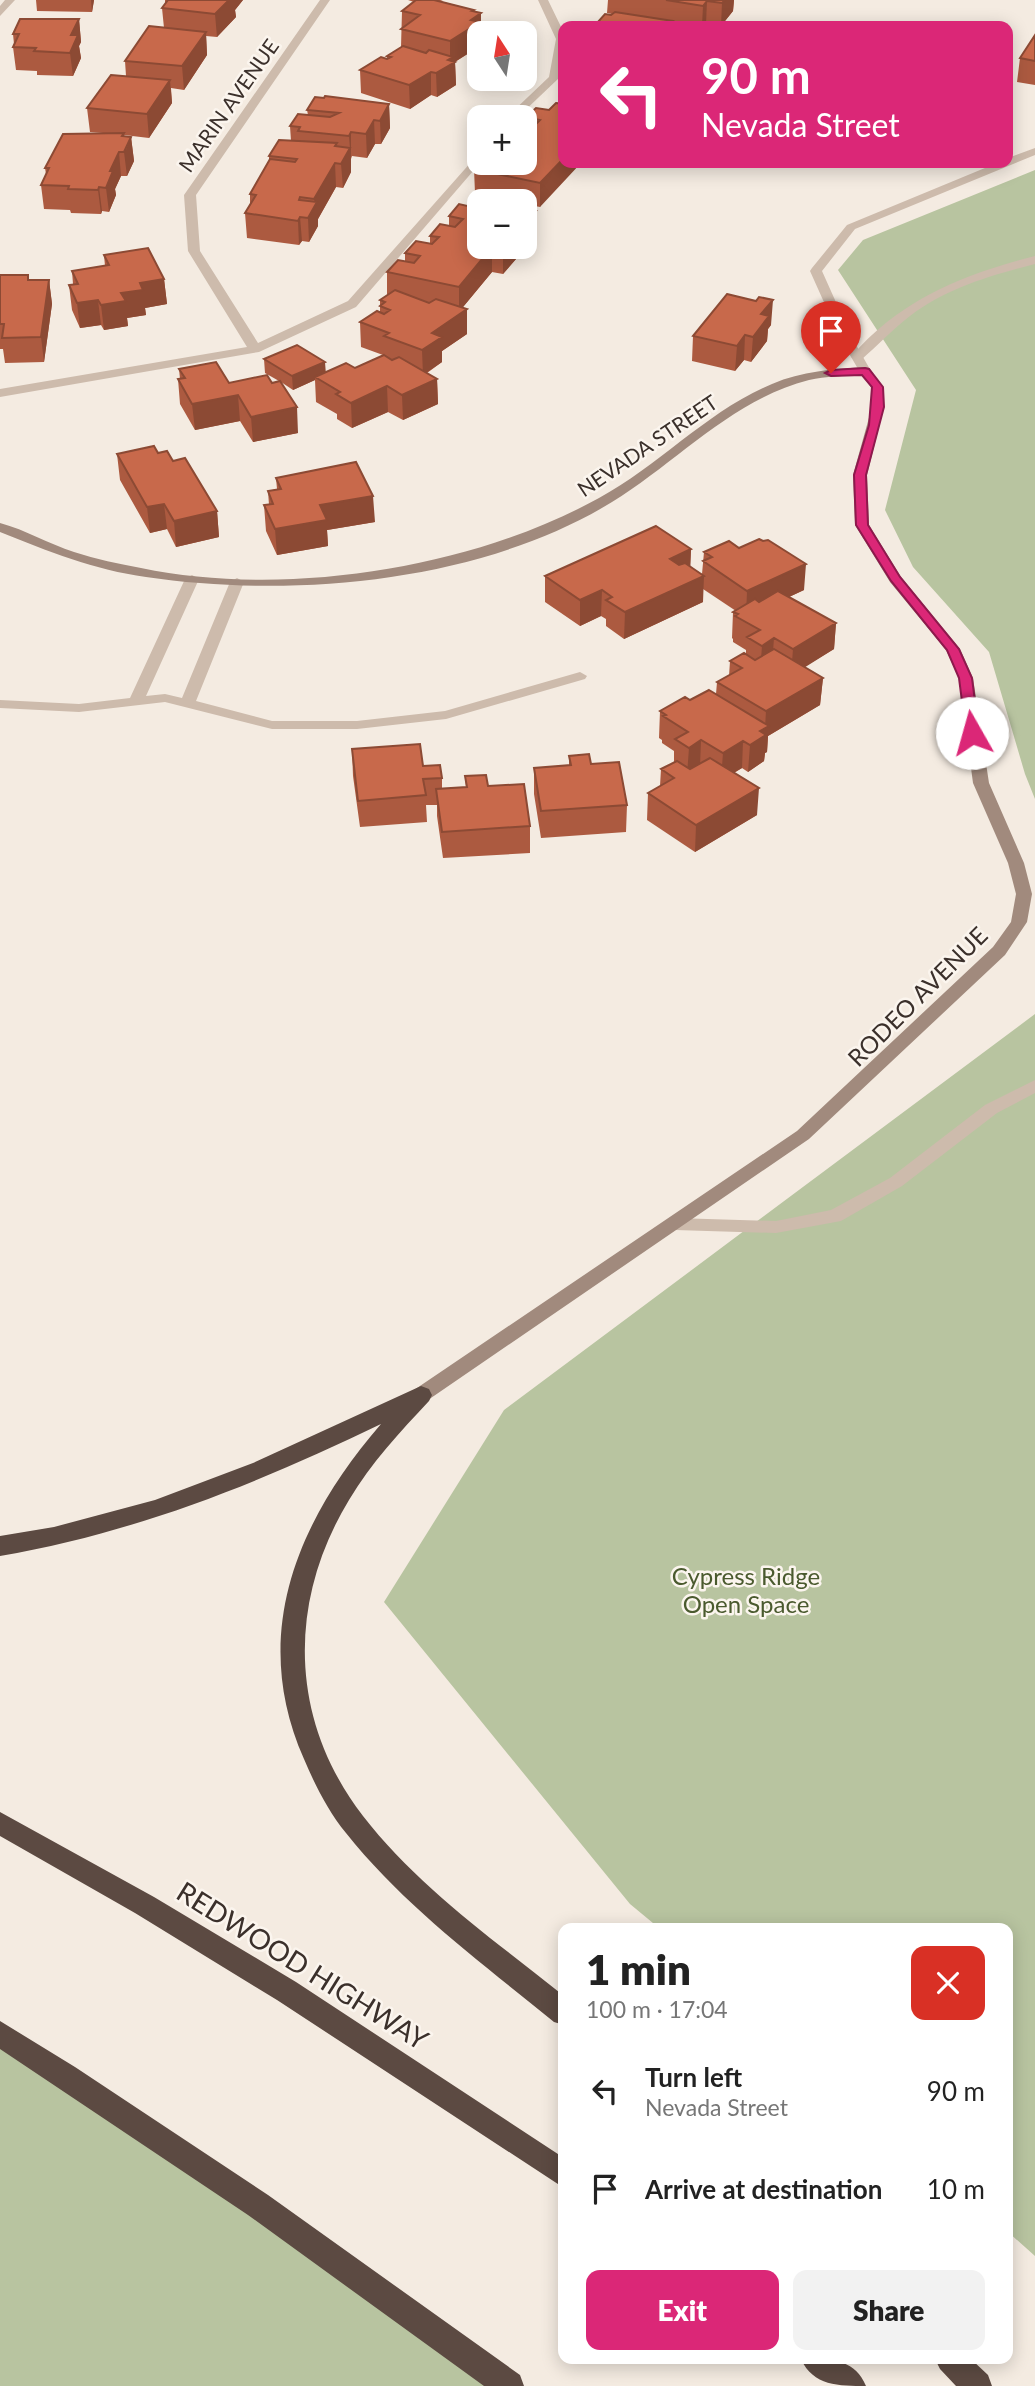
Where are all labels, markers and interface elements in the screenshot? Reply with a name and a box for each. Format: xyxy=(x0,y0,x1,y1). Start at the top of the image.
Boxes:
north arrow xyxy=(467,21,537,91)
map controls xyxy=(467,21,537,259)
street label: MARIN AVENUE xyxy=(173,34,283,176)
text: 90 m xyxy=(701,46,811,104)
icon: left xyxy=(586,49,677,140)
button: + xyxy=(467,105,537,175)
text: Nevada Street xyxy=(701,105,900,144)
button: − xyxy=(467,189,537,259)
pin xyxy=(801,301,861,373)
icon: arrive xyxy=(812,312,850,350)
street label: NEVADA STREET xyxy=(572,389,722,501)
position arrow xyxy=(935,696,1009,770)
street label: RODEO AVENUE xyxy=(841,920,993,1072)
park label: Cypress Ridge Open Space xyxy=(672,1561,820,1618)
street label: REDWOOD HIGHWAY xyxy=(171,1874,435,2057)
text: 1 min xyxy=(586,1944,691,1994)
button: close xyxy=(911,1946,985,2020)
text: 100 m · 17:04 xyxy=(586,1995,728,2023)
text: Turn left xyxy=(645,2061,742,2093)
icon: left xyxy=(586,2072,624,2110)
text: 90 m xyxy=(927,2075,985,2107)
text: Nevada Street xyxy=(645,2093,788,2121)
icon: arrive xyxy=(586,2170,624,2208)
text: Arrive at destination xyxy=(645,2173,882,2205)
text: 10 m xyxy=(927,2173,985,2205)
button: Exit xyxy=(586,2270,779,2350)
button: Share xyxy=(793,2270,985,2350)

